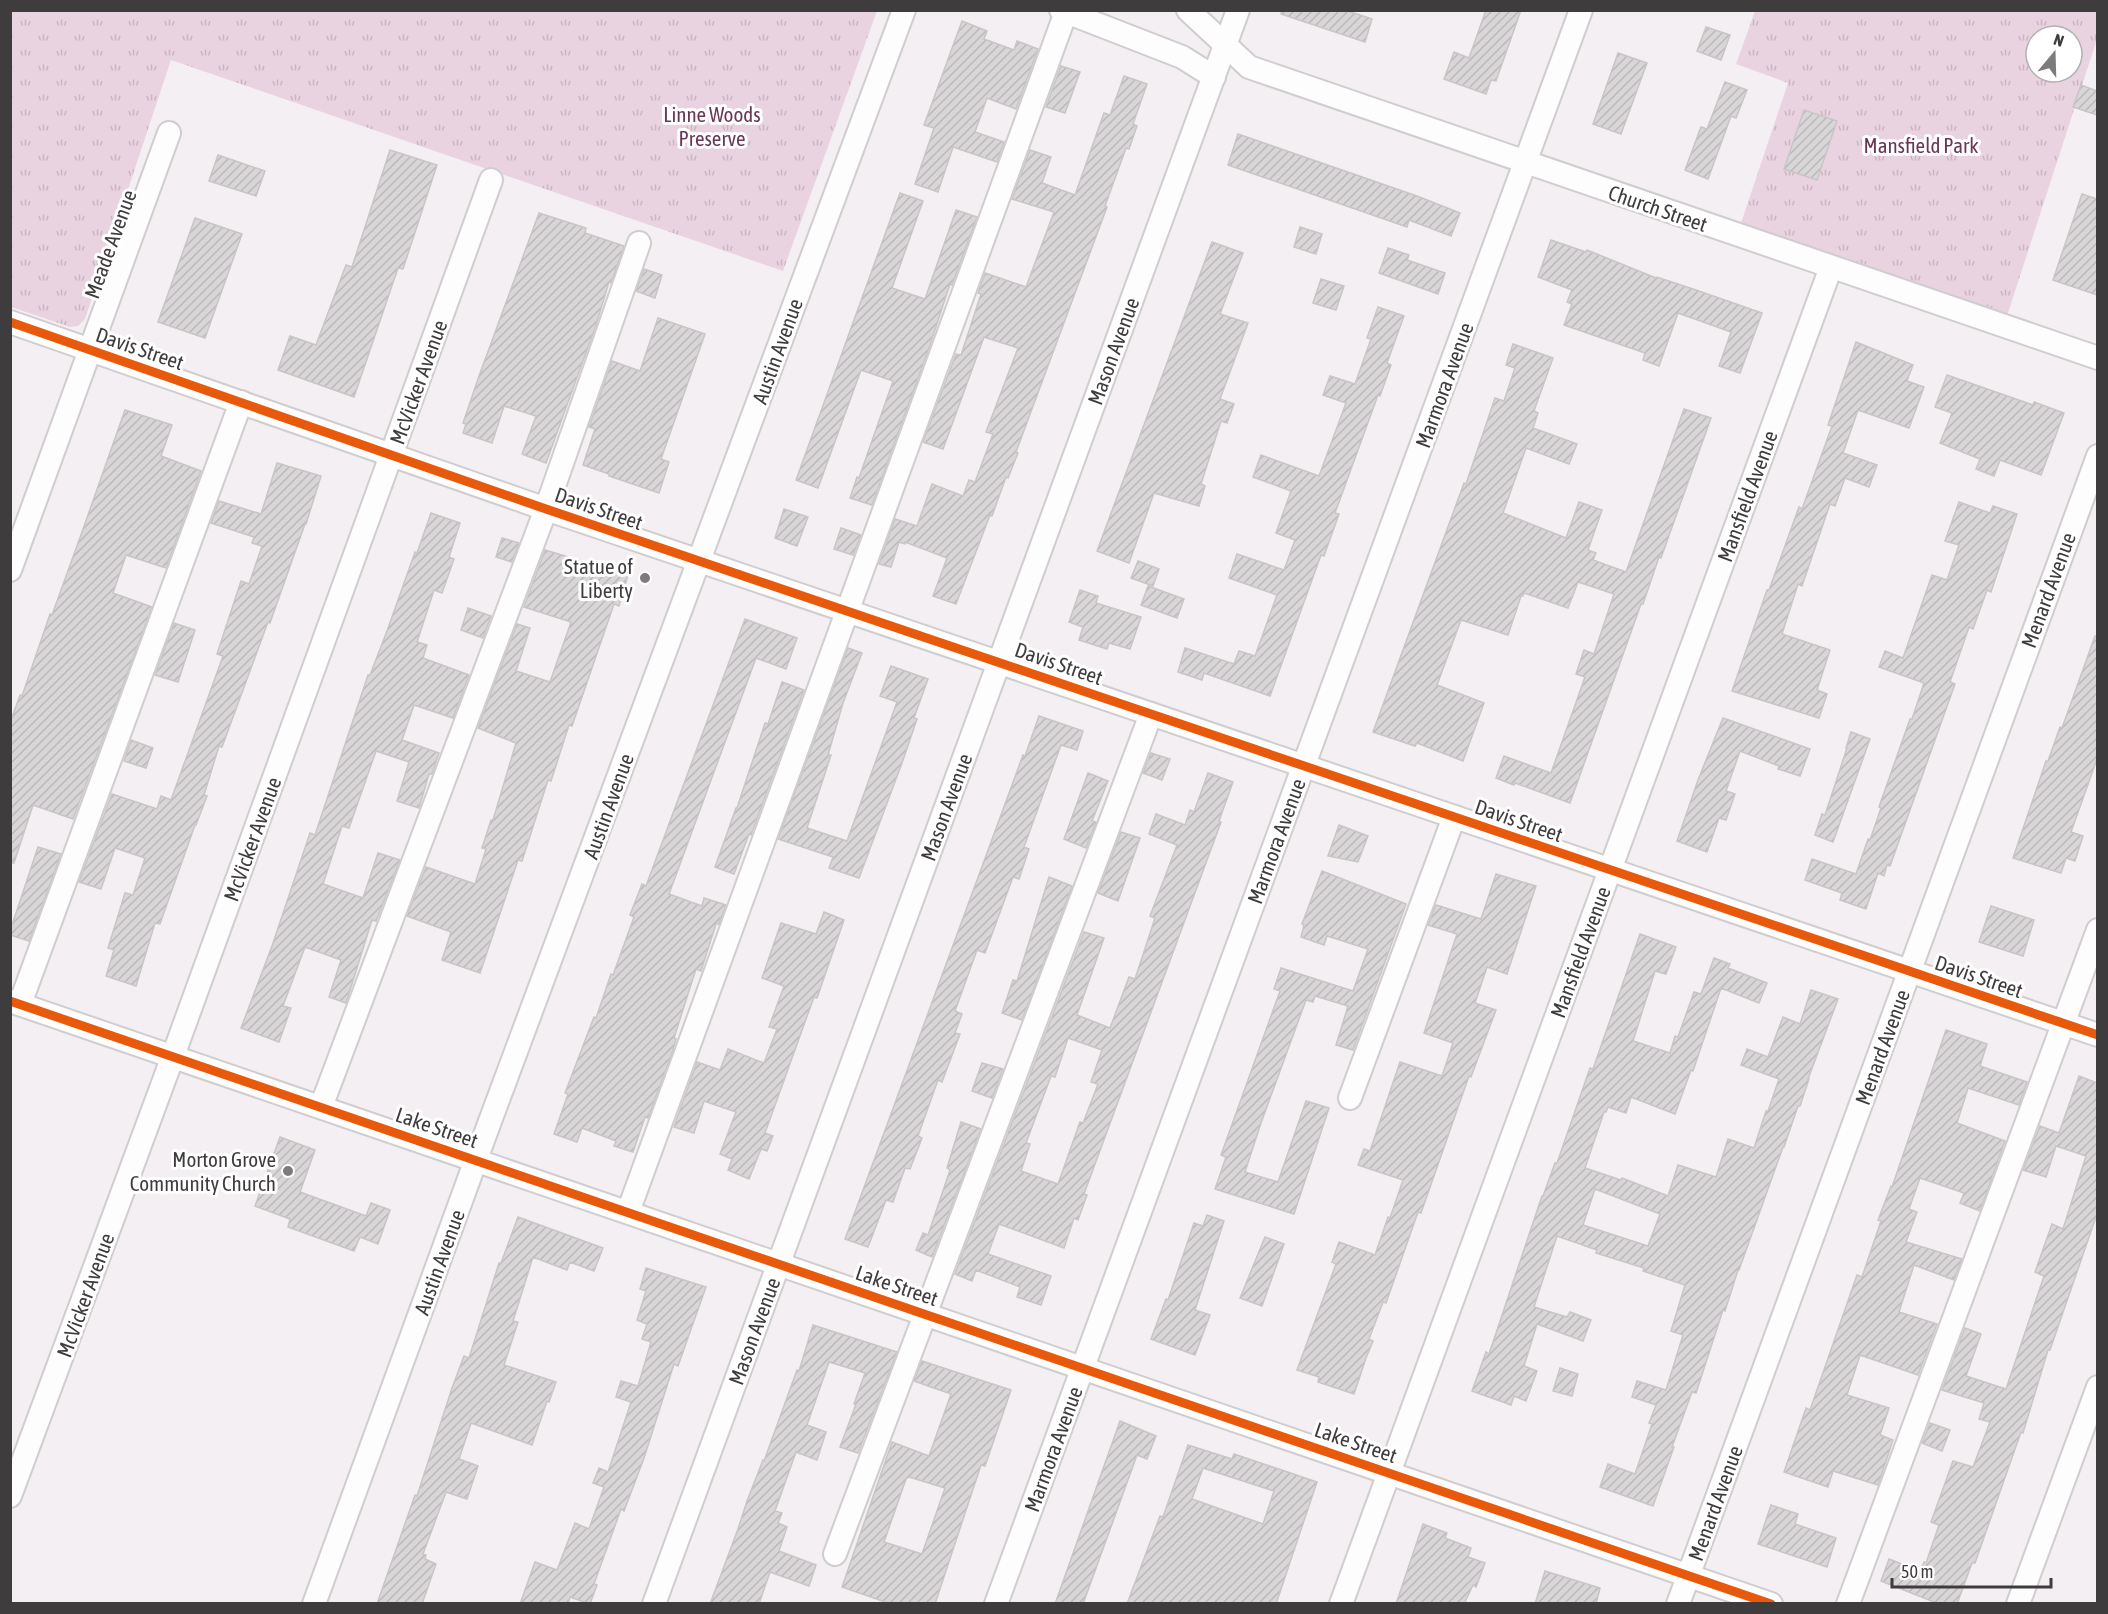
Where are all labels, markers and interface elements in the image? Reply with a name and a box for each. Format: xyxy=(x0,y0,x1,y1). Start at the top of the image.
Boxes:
north arrow xyxy=(2024,24,2084,84)
text: N xyxy=(2051,30,2066,50)
park label: Linne Woods Preserve xyxy=(663,102,761,150)
park label: Mansfield Park xyxy=(1864,133,1978,157)
street label: Church Street xyxy=(1605,180,1711,236)
street label: Meade Avenue xyxy=(79,186,141,302)
street label: Mason Avenue xyxy=(1083,294,1143,408)
street label: Austin Avenue xyxy=(747,295,807,407)
street label: McVicker Avenue xyxy=(384,317,452,447)
street label: Marmora Avenue xyxy=(1410,319,1478,451)
street label: Davis Street xyxy=(93,322,187,374)
street label: Mansfield Avenue xyxy=(1712,427,1782,565)
street label: Davis Street xyxy=(552,482,646,534)
street label: Menard Avenue xyxy=(2016,529,2080,651)
place label: Statue of Liberty xyxy=(564,554,633,602)
marker: Statue of Liberty xyxy=(638,571,652,585)
street label: Davis Street xyxy=(1012,637,1106,689)
street label: Austin Avenue xyxy=(578,750,638,862)
street label: Mason Avenue xyxy=(916,750,976,864)
street label: McVicker Avenue xyxy=(218,774,286,904)
street label: Marmora Avenue xyxy=(1242,775,1310,907)
street label: Davis Street xyxy=(1472,794,1566,846)
street label: Mansfield Avenue xyxy=(1545,883,1615,1021)
street label: Davis Street xyxy=(1932,950,2026,1002)
street label: Menard Avenue xyxy=(1850,986,1914,1108)
street label: Lake Street xyxy=(393,1102,481,1152)
place label: Morton Grove Community Church xyxy=(130,1147,276,1195)
marker: Morton Grove Community Church xyxy=(281,1164,295,1178)
street label: Austin Avenue xyxy=(409,1206,469,1318)
street label: McVicker Avenue xyxy=(51,1230,119,1360)
street label: Lake Street xyxy=(853,1260,941,1310)
street label: Mason Avenue xyxy=(724,1274,784,1388)
street label: Marmora Avenue xyxy=(1019,1383,1087,1515)
street label: Lake Street xyxy=(1312,1417,1400,1467)
street label: Menard Avenue xyxy=(1683,1442,1747,1564)
scale bar xyxy=(1892,1551,2051,1589)
text: 50 m xyxy=(1901,1561,1933,1582)

